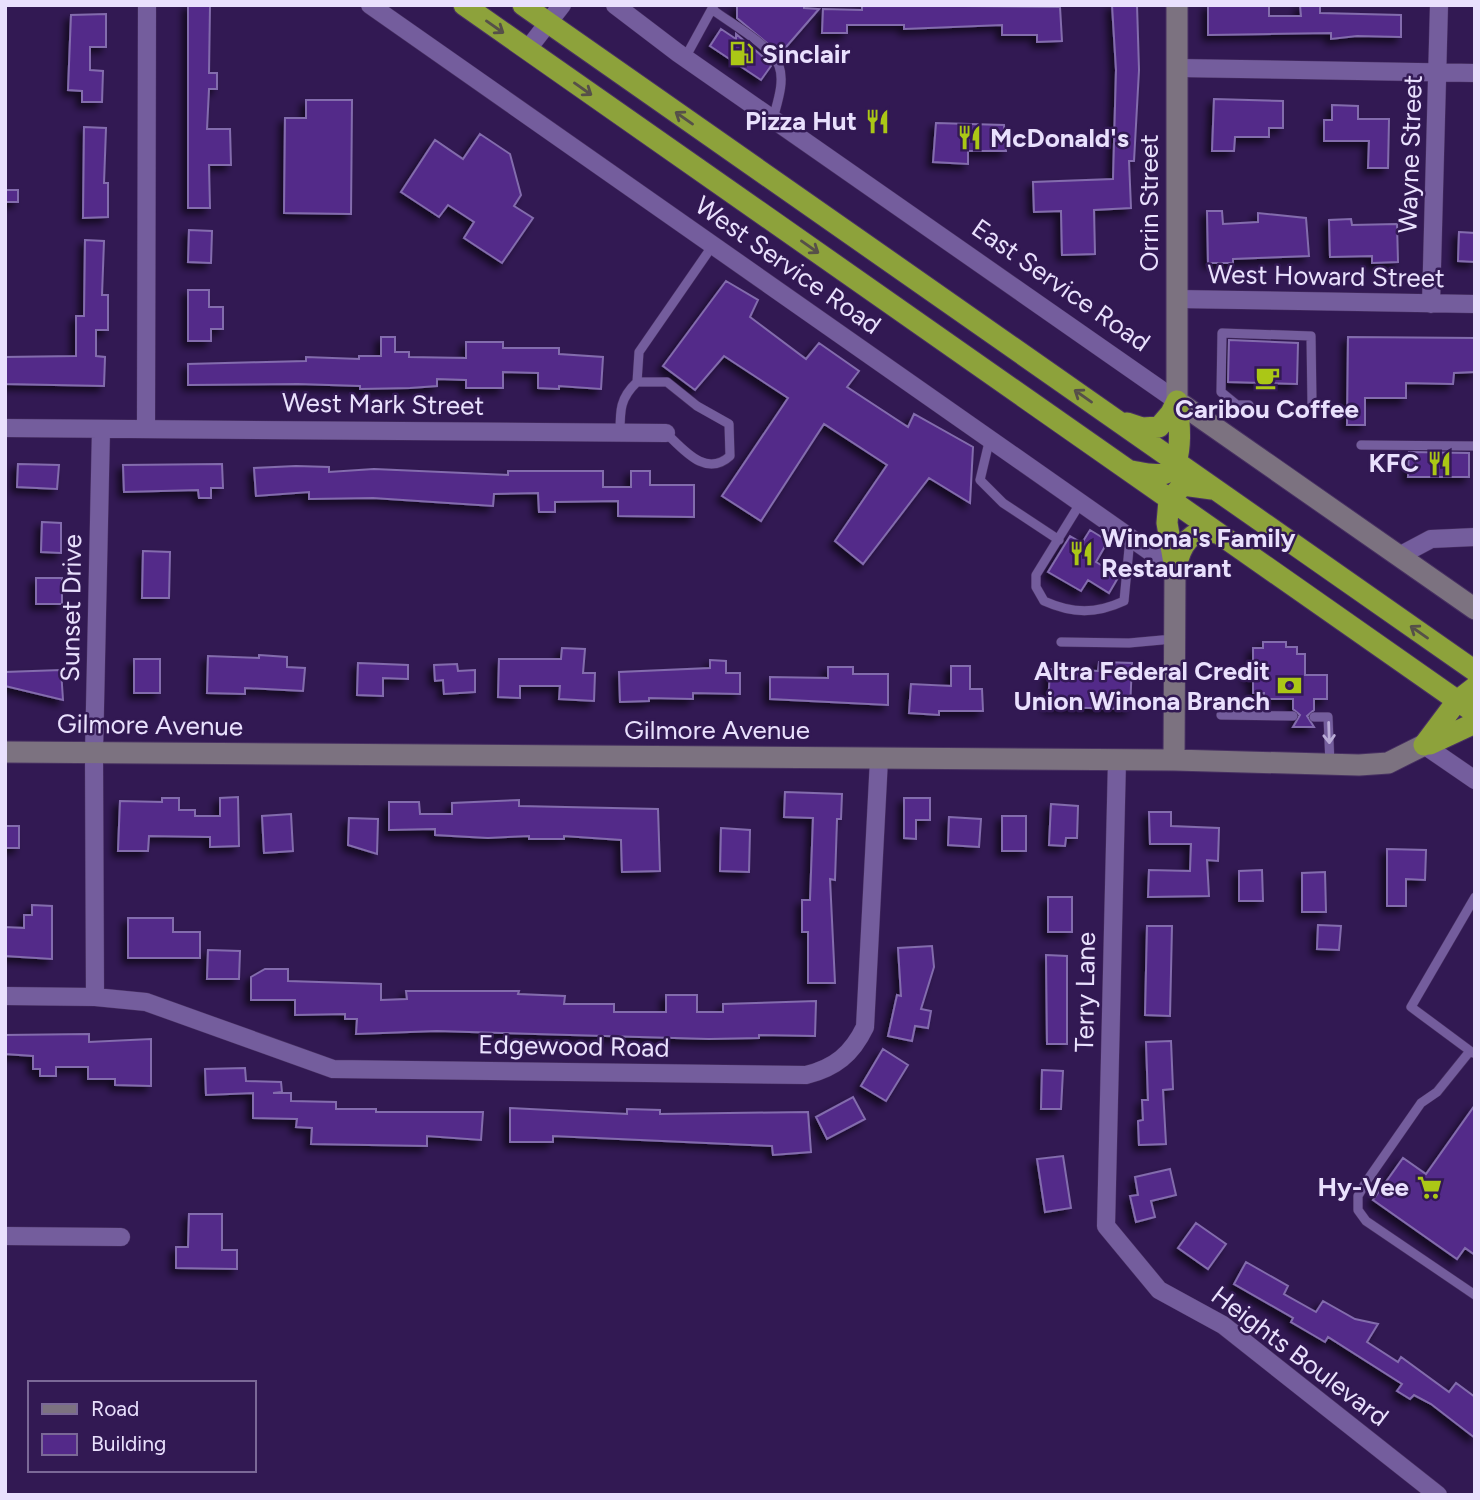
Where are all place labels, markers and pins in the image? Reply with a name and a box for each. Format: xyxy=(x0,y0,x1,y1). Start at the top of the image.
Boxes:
place label: Sinclair xyxy=(762,38,851,70)
fuel station icon: Sinclair xyxy=(728,40,756,68)
place label: Pizza Hut xyxy=(745,105,857,137)
restaurant icon: Pizza Hut xyxy=(863,107,891,135)
place label: McDonald's xyxy=(990,122,1129,154)
restaurant icon: McDonald's xyxy=(956,124,984,152)
cafe icon: Caribou Coffee xyxy=(1253,363,1281,391)
place label: Caribou Coffee xyxy=(1175,393,1359,425)
place label: KFC xyxy=(1368,447,1419,479)
restaurant icon: KFC xyxy=(1425,449,1453,477)
place label: Winona's Family Restaurant xyxy=(1101,522,1296,584)
restaurant icon: Winona's Family Restaurant xyxy=(1067,539,1095,567)
place label: Altra Federal Credit Union Winona Branch xyxy=(1014,655,1270,717)
bank icon: Altra Federal Credit Union Winona Branch xyxy=(1276,672,1304,700)
place label: Hy-Vee xyxy=(1317,1171,1409,1203)
supermarket icon: Hy-Vee xyxy=(1415,1173,1443,1201)

